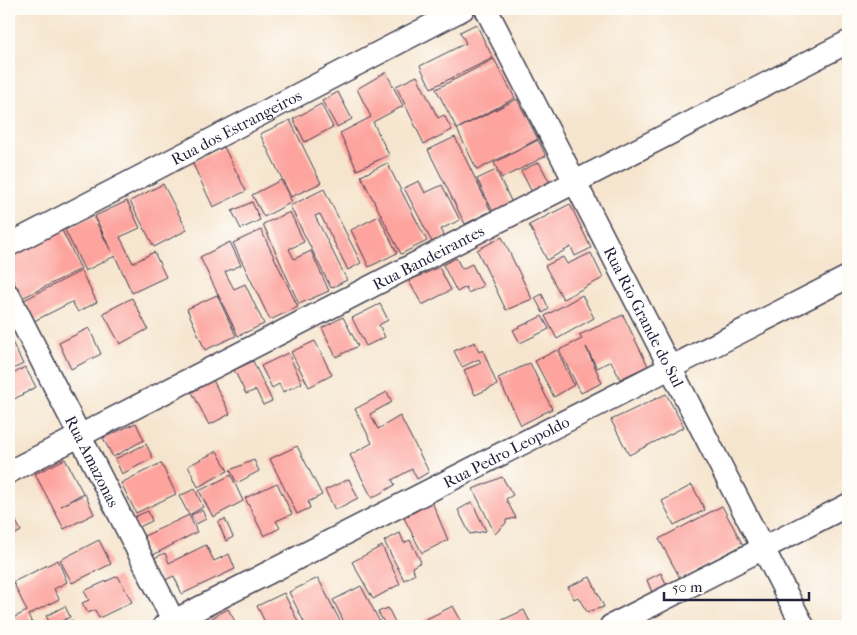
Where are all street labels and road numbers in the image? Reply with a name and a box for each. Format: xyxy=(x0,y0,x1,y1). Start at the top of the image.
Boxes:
street label: Rua dos Estrangeiros xyxy=(168,85,305,169)
street label: Rua Bandeirantes xyxy=(369,221,487,294)
street label: Rua Rio Grande do Sul xyxy=(600,243,688,391)
street label: Rua Pedro Leopoldo xyxy=(440,411,572,492)
street label: Rua Amazonas xyxy=(61,412,124,510)

